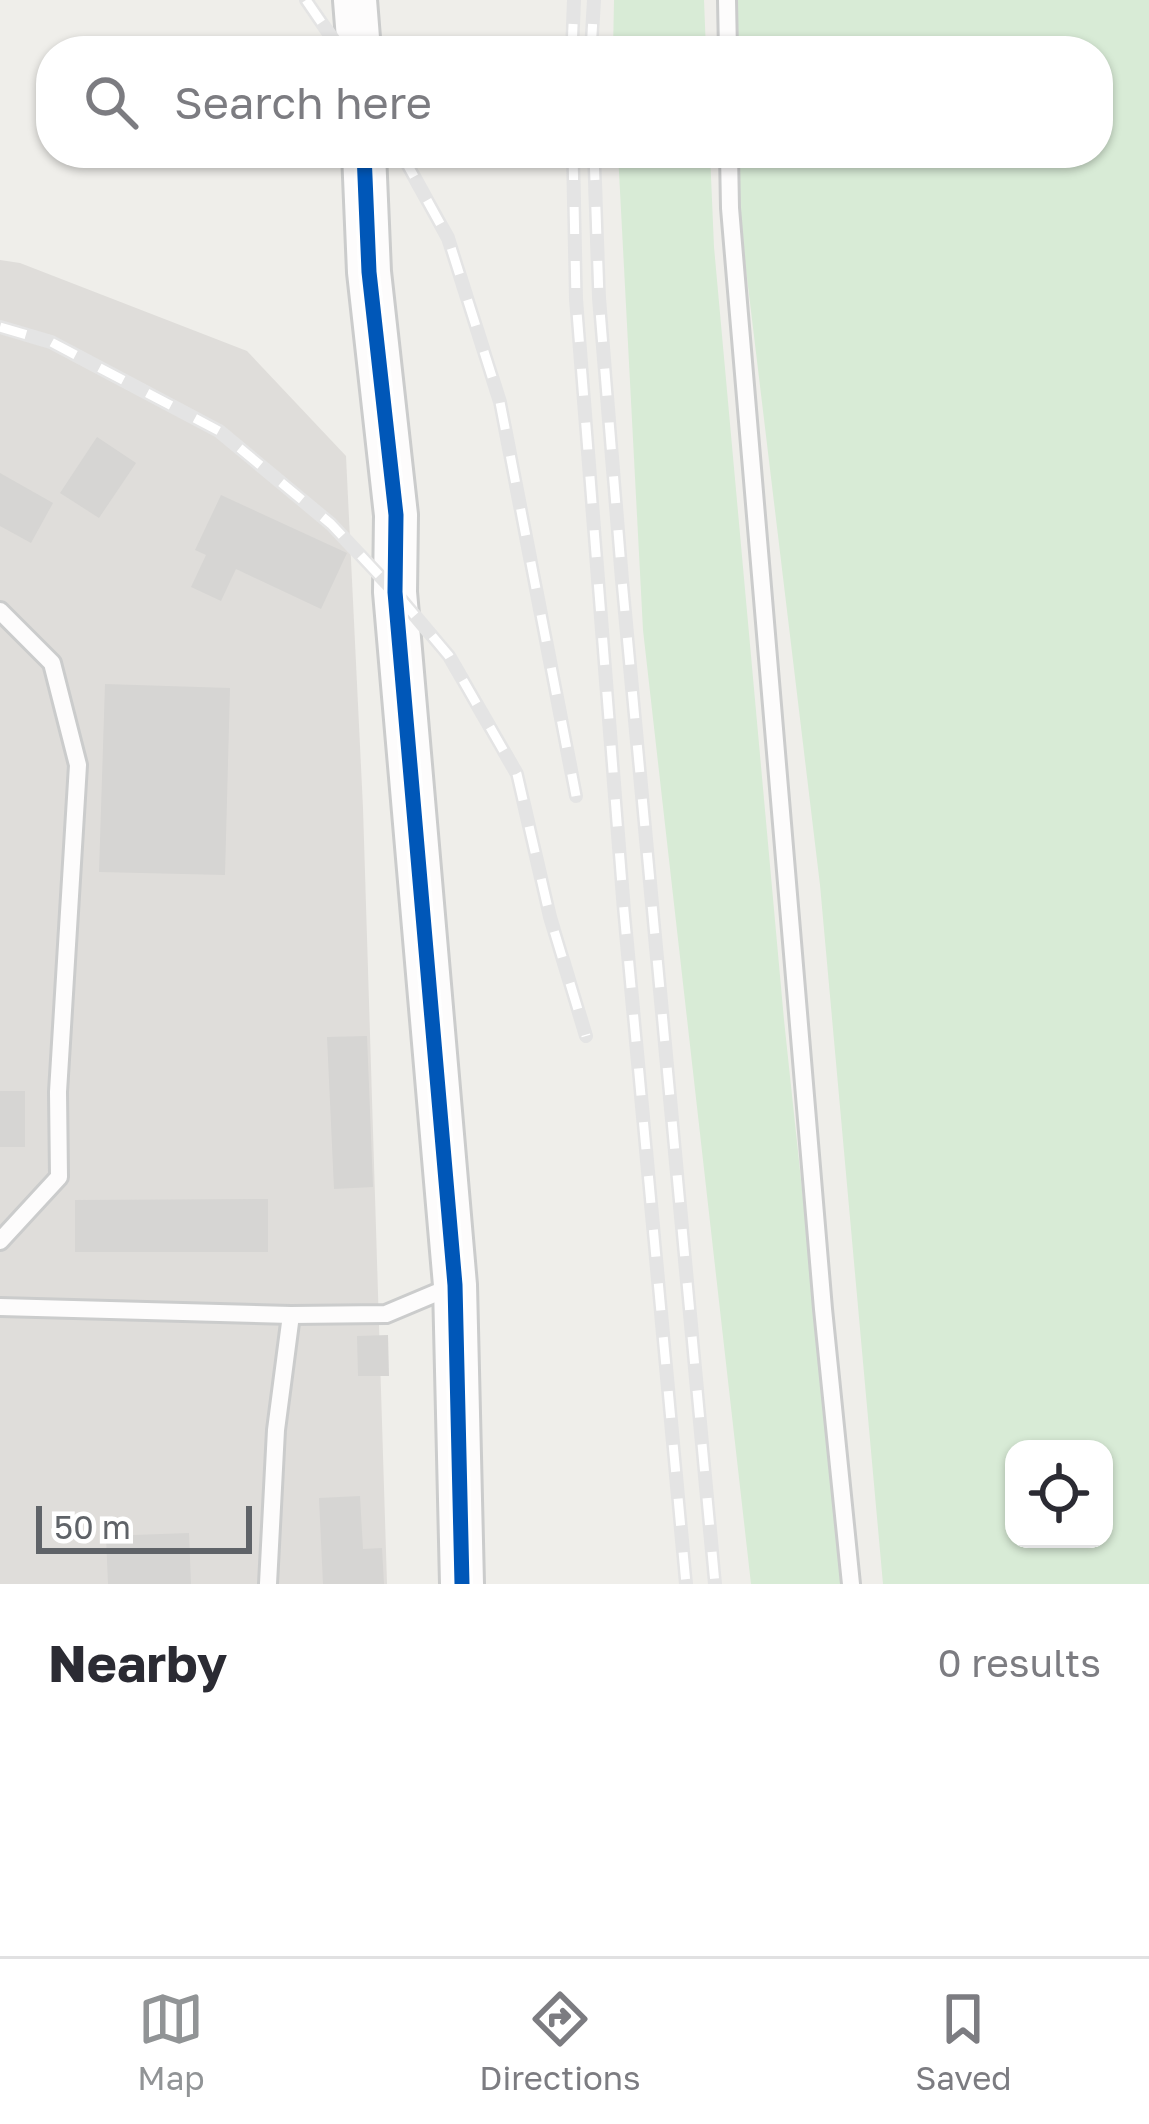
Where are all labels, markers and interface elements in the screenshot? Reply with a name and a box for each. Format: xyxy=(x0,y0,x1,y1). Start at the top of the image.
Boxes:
search box xyxy=(36,36,1113,168)
icon: search xyxy=(78,69,144,135)
text: Search here xyxy=(174,75,432,129)
map controls xyxy=(1005,1440,1113,1548)
button: locate xyxy=(1005,1440,1113,1548)
scale bar xyxy=(36,1500,252,1553)
text: 50 m xyxy=(54,1507,131,1546)
text: Nearby xyxy=(48,1632,227,1693)
text: 0 results xyxy=(937,1639,1101,1686)
tab: Map xyxy=(137,1986,205,2097)
tab: Directions xyxy=(479,1986,641,2097)
tab: Saved xyxy=(915,1986,1012,2097)

